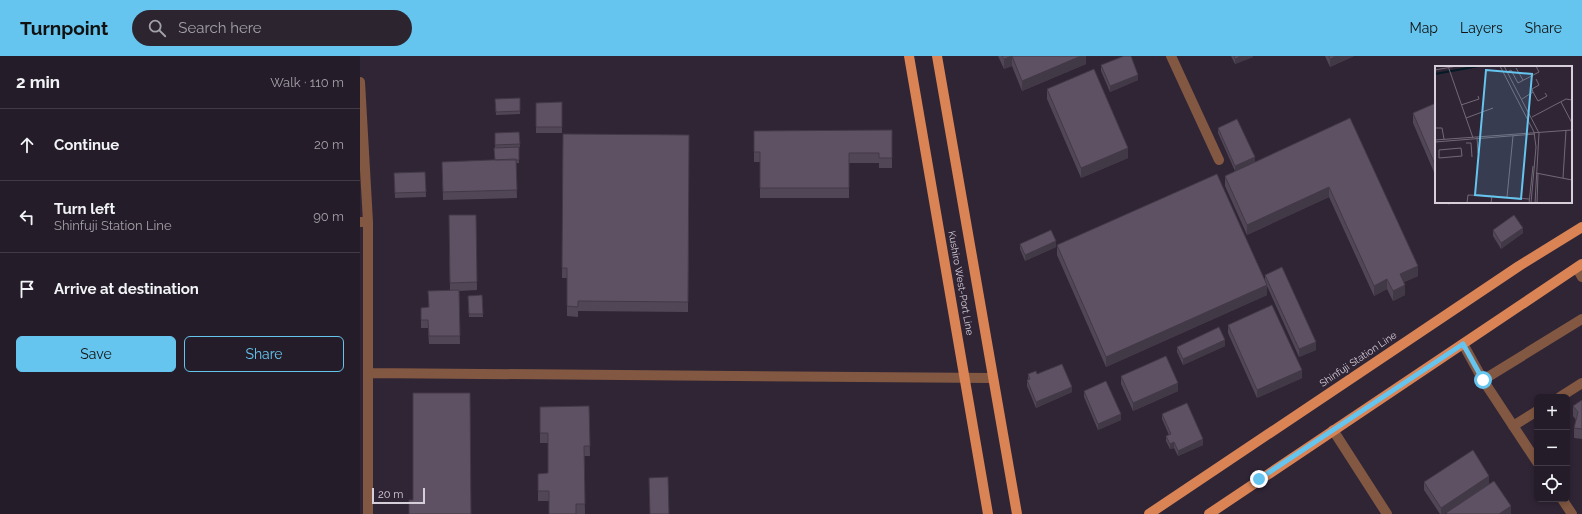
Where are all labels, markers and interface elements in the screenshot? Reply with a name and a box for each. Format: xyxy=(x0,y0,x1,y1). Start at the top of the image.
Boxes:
search box xyxy=(132,10,412,46)
text: Turnpoint xyxy=(20,17,108,39)
icon: search xyxy=(146,17,168,39)
text: Search here xyxy=(178,19,262,37)
text: Map xyxy=(1410,20,1438,36)
text: Layers xyxy=(1460,20,1503,36)
text: Share xyxy=(1525,20,1562,36)
inset map xyxy=(1435,66,1572,203)
text: 2 min xyxy=(16,72,60,92)
text: Walk · 110 m xyxy=(270,75,344,90)
icon: ahead xyxy=(16,134,38,156)
text: Continue xyxy=(54,136,119,154)
text: 20 m xyxy=(314,137,344,152)
text: Turn left xyxy=(54,200,115,218)
icon: left xyxy=(16,206,38,228)
text: 90 m xyxy=(313,209,344,224)
text: Shinfuji Station Line xyxy=(54,218,172,233)
street label: Kushiro West-Port Line xyxy=(946,230,976,336)
icon: arrive xyxy=(16,278,38,300)
text: Arrive at destination xyxy=(54,280,199,298)
street label: Shinfuji Station Line xyxy=(1317,329,1399,389)
button: Save xyxy=(16,336,176,372)
button: Share xyxy=(184,336,344,372)
route start xyxy=(1474,371,1492,389)
map controls xyxy=(1534,394,1570,502)
button: + xyxy=(1534,394,1570,430)
button: − xyxy=(1534,430,1570,466)
button: locate xyxy=(1534,466,1570,502)
route end xyxy=(1250,470,1268,488)
scale bar xyxy=(372,486,425,505)
text: 20 m xyxy=(378,488,403,501)

